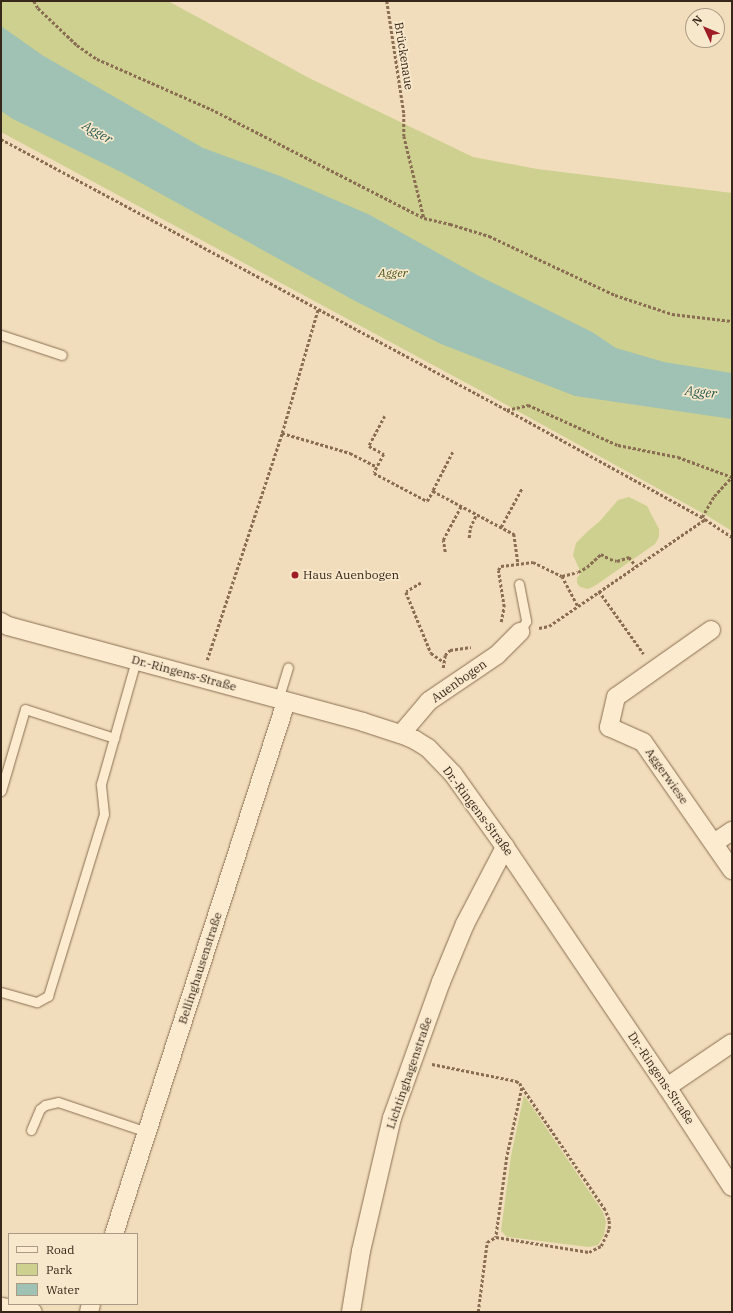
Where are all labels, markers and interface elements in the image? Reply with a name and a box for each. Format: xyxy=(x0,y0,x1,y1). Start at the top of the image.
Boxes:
north arrow xyxy=(685,8,725,48)
text: N xyxy=(689,12,705,28)
street label: Brückenaue xyxy=(392,21,416,91)
water label: Agger xyxy=(79,118,115,148)
park label: Agger xyxy=(378,266,408,280)
water label: Agger xyxy=(684,384,718,402)
place label: Haus Auenbogen xyxy=(303,568,399,582)
marker: Haus Auenbogen xyxy=(290,570,300,580)
street label: Dr.-Ringens-Straße xyxy=(130,652,238,694)
street label: Auenbogen xyxy=(429,657,489,705)
street label: Aggerwiese xyxy=(642,745,692,807)
street label: Dr.-Ringens-Straße xyxy=(440,764,516,858)
street label: Bellinghausenstraße xyxy=(175,910,225,1026)
street label: Lichtinghagenstraße xyxy=(383,1015,435,1131)
street label: Dr.-Ringens-Straße xyxy=(625,1029,697,1127)
legend xyxy=(8,1233,138,1305)
text: Road xyxy=(46,1242,75,1257)
text: Park xyxy=(46,1262,72,1277)
text: Water xyxy=(46,1282,79,1297)

